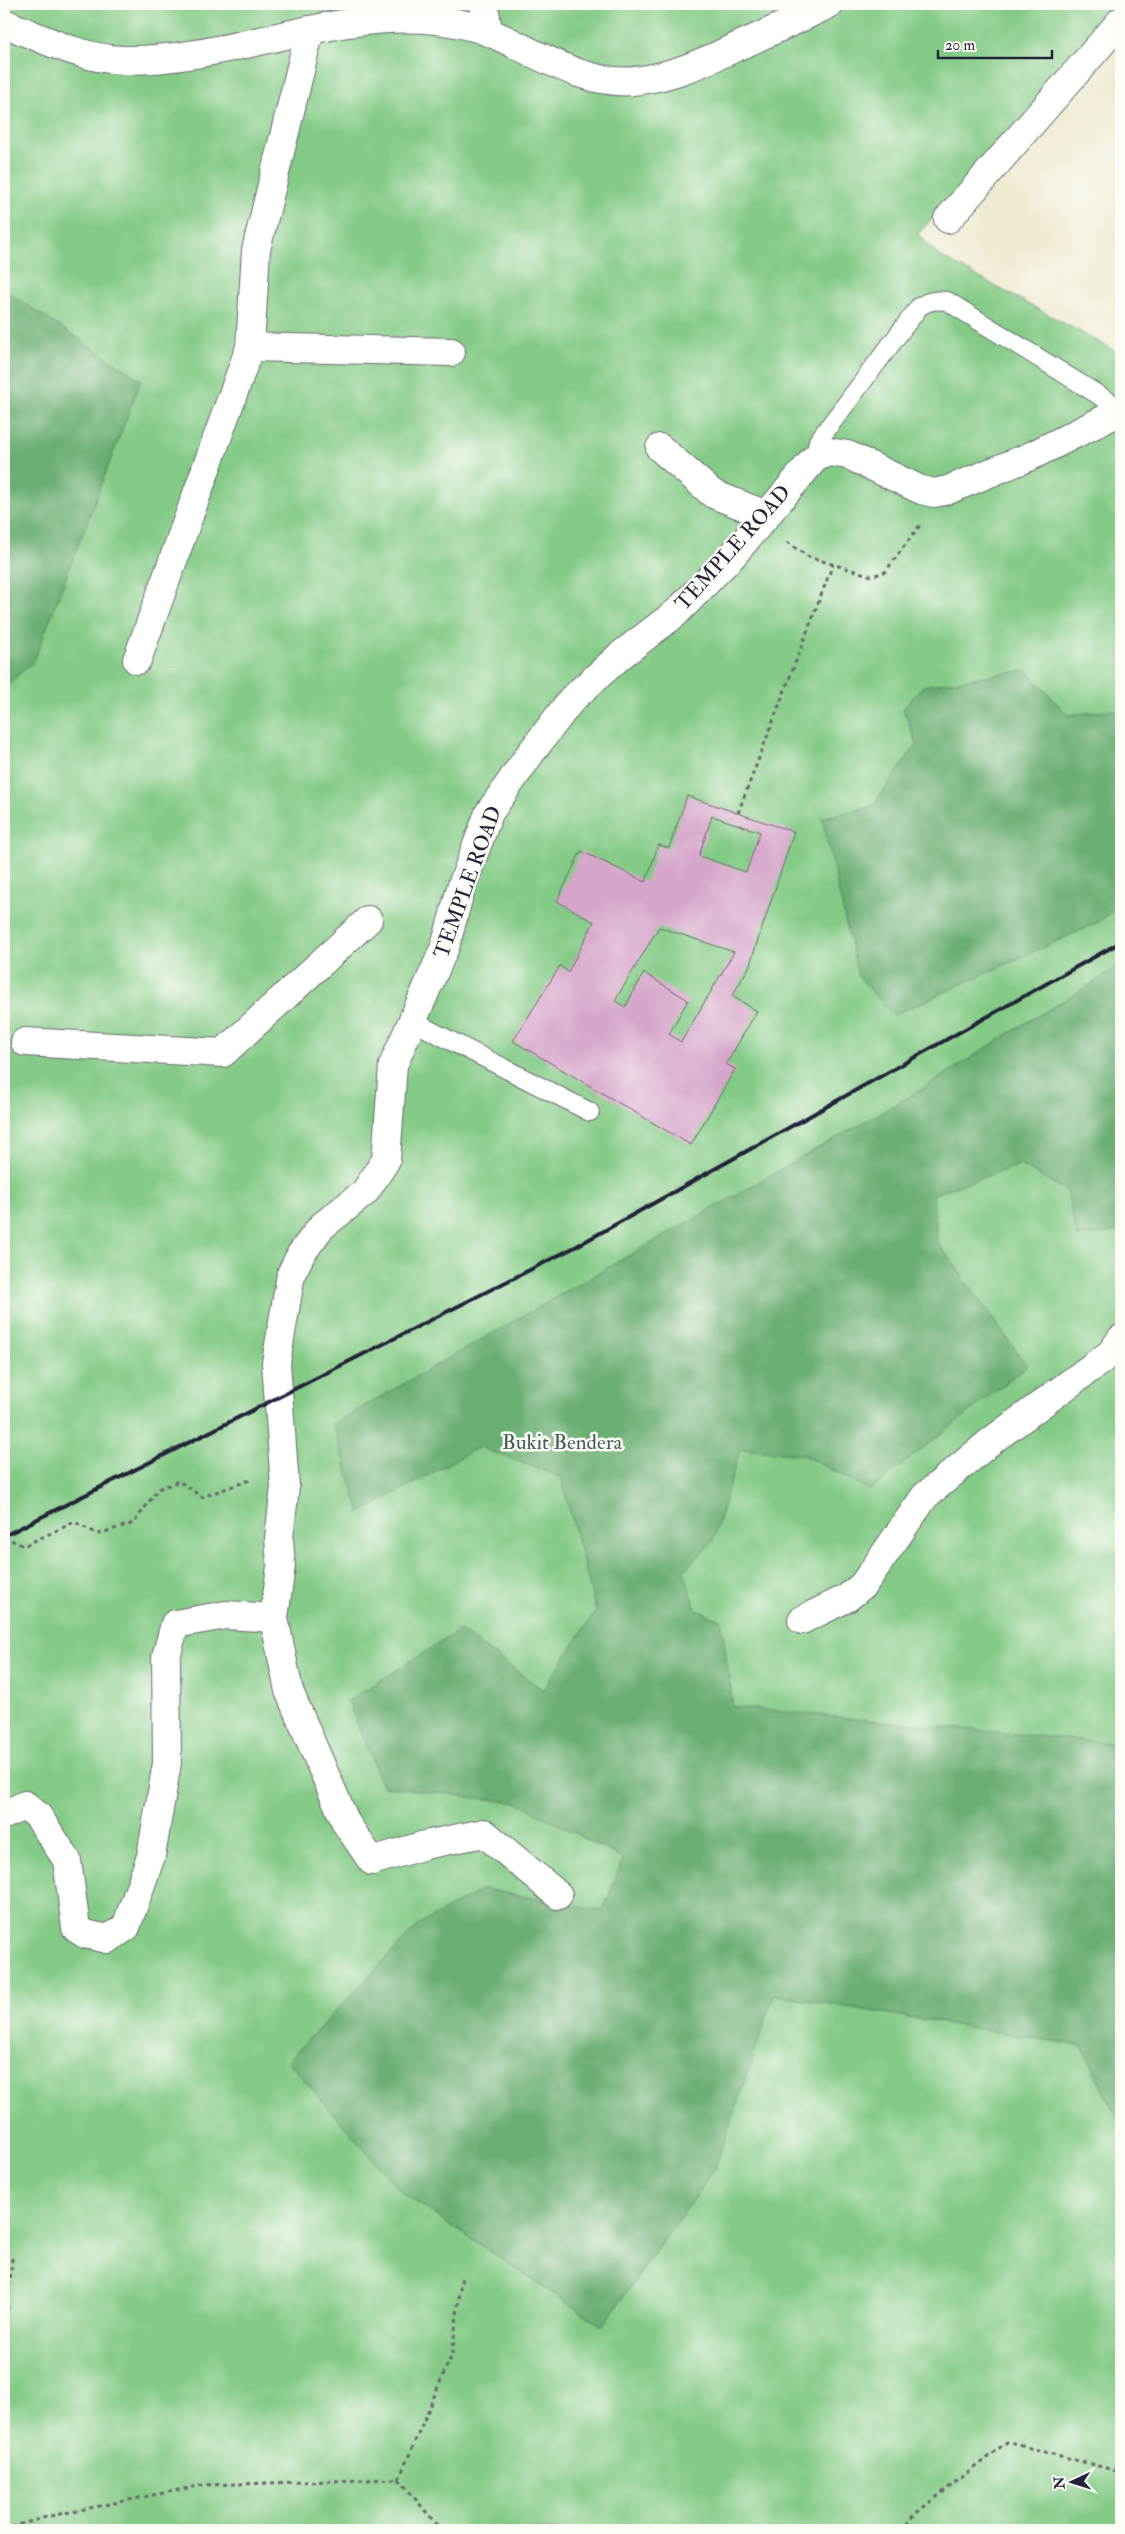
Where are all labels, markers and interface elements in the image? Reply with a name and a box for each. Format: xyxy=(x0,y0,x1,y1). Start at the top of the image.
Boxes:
scale bar xyxy=(938,28,1051,60)
text: 20 m xyxy=(945,36,975,55)
street label: TEMPLE ROAD xyxy=(669,480,797,616)
street label: TEMPLE ROAD xyxy=(428,802,508,962)
park label: Bukit Bendera xyxy=(502,1429,622,1456)
north arrow xyxy=(1048,2456,1098,2506)
text: N xyxy=(1051,2476,1069,2491)

